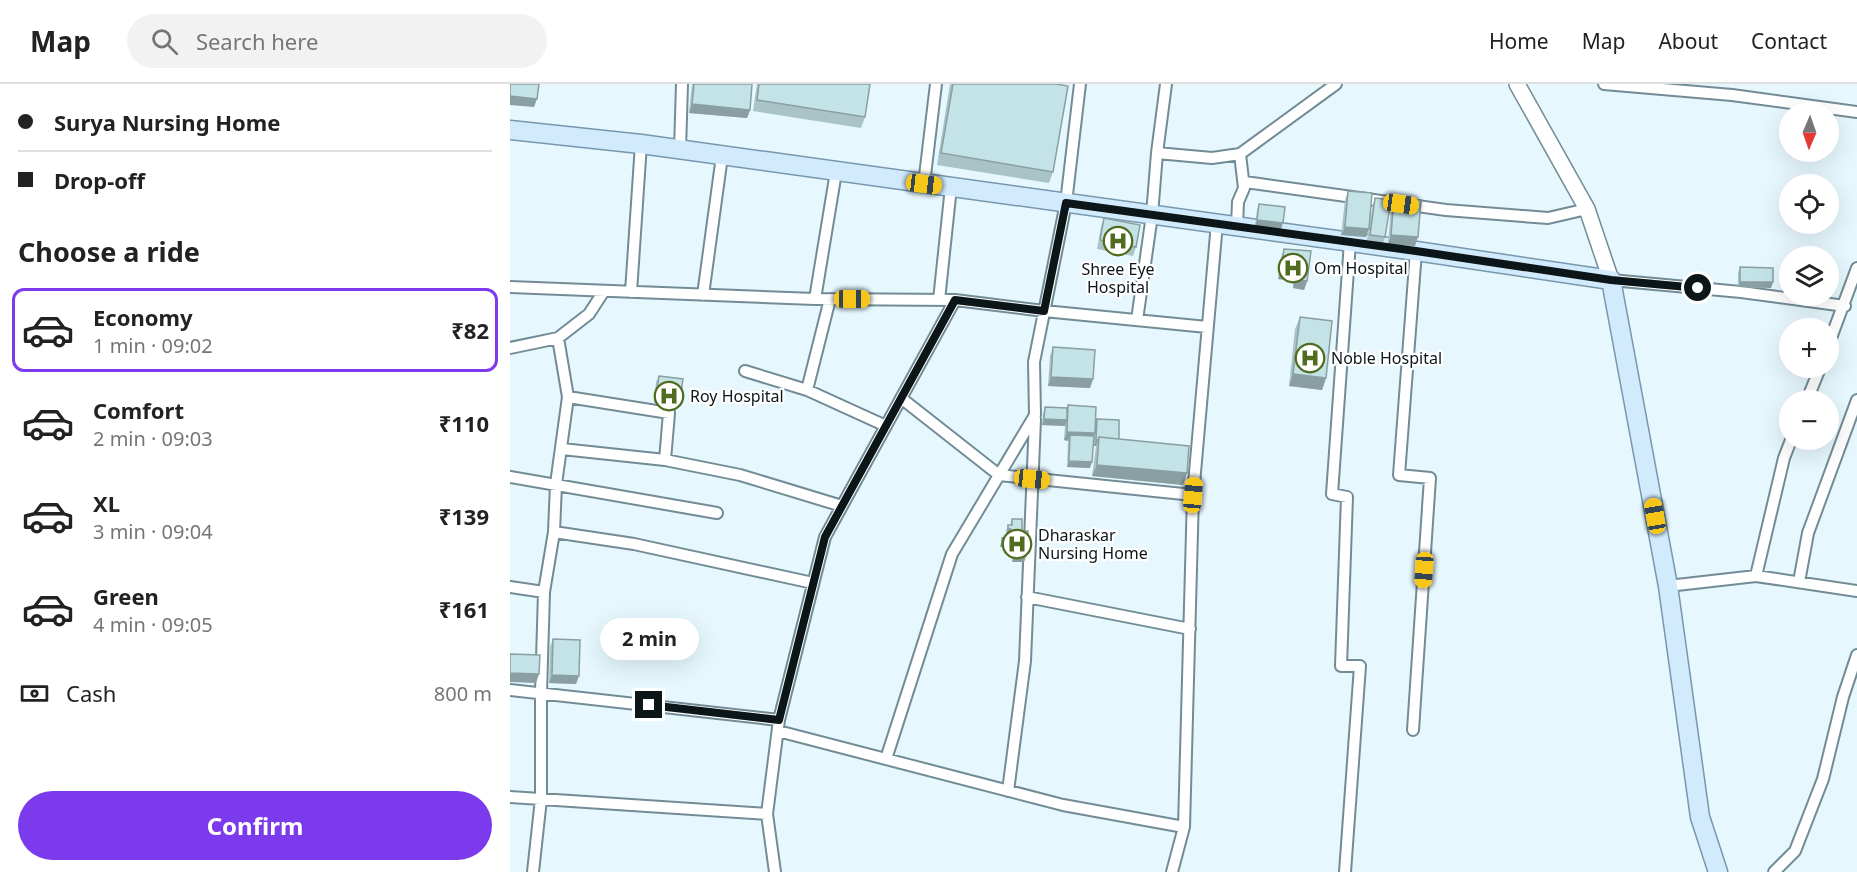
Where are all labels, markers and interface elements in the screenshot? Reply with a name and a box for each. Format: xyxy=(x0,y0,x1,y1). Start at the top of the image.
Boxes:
search box xyxy=(127,14,547,68)
text: Map xyxy=(30,22,91,60)
icon: search xyxy=(148,25,181,58)
text: Search here xyxy=(196,26,318,56)
text: Home xyxy=(1489,27,1549,55)
text: Map xyxy=(1582,27,1625,55)
text: About xyxy=(1658,27,1718,55)
text: Contact xyxy=(1751,27,1827,55)
north arrow xyxy=(1779,102,1839,162)
map controls xyxy=(1779,102,1839,450)
text: Surya Nursing Home xyxy=(54,107,280,137)
text: Drop-off xyxy=(54,165,145,195)
car xyxy=(905,173,943,195)
button: locate xyxy=(1779,174,1839,234)
car xyxy=(1382,193,1420,215)
hospital icon: Shree Eye Hospital xyxy=(1102,225,1134,257)
text: Choose a ride xyxy=(18,233,200,270)
button: layers xyxy=(1779,246,1839,306)
hospital icon: Om Hospital xyxy=(1277,252,1309,284)
place label: Om Hospital xyxy=(1314,257,1408,279)
place label: Shree Eye Hospital xyxy=(1081,258,1155,298)
route start xyxy=(1684,274,1711,301)
car xyxy=(834,290,870,308)
text: Economy xyxy=(93,302,192,332)
icon: car xyxy=(21,303,75,357)
text: ₹82 xyxy=(451,315,489,345)
button: + xyxy=(1779,318,1839,378)
text: 1 min · 09:02 xyxy=(93,332,213,359)
hospital icon: Noble Hospital xyxy=(1294,342,1326,374)
place label: Noble Hospital xyxy=(1331,347,1442,369)
hospital icon: Roy Hospital xyxy=(653,380,685,412)
place label: Roy Hospital xyxy=(690,385,784,407)
button: − xyxy=(1779,390,1839,450)
text: Comfort xyxy=(93,395,184,425)
icon: car xyxy=(21,396,75,450)
text: ₹110 xyxy=(439,408,489,438)
text: 2 min · 09:03 xyxy=(93,425,213,452)
car xyxy=(1013,468,1051,490)
car xyxy=(1182,476,1204,514)
text: XL xyxy=(93,488,120,518)
icon: car xyxy=(21,489,75,543)
car xyxy=(1643,497,1667,535)
text: ₹139 xyxy=(439,501,489,531)
text: 3 min · 09:04 xyxy=(93,518,213,545)
place label: Dharaskar Nursing Home xyxy=(1038,524,1148,564)
hospital icon: Dharaskar Nursing Home xyxy=(1001,528,1033,560)
car xyxy=(1414,551,1434,589)
text: Green xyxy=(93,581,159,611)
icon: car xyxy=(21,582,75,636)
text: ₹161 xyxy=(439,594,489,624)
text: 4 min · 09:05 xyxy=(93,611,213,638)
callout: 2 min xyxy=(600,618,698,660)
text: 2 min xyxy=(622,625,677,652)
icon: cash xyxy=(18,677,51,710)
text: Cash xyxy=(66,678,116,708)
text: 800 m xyxy=(434,680,492,707)
route end xyxy=(635,691,662,718)
button: Confirm xyxy=(18,791,492,860)

